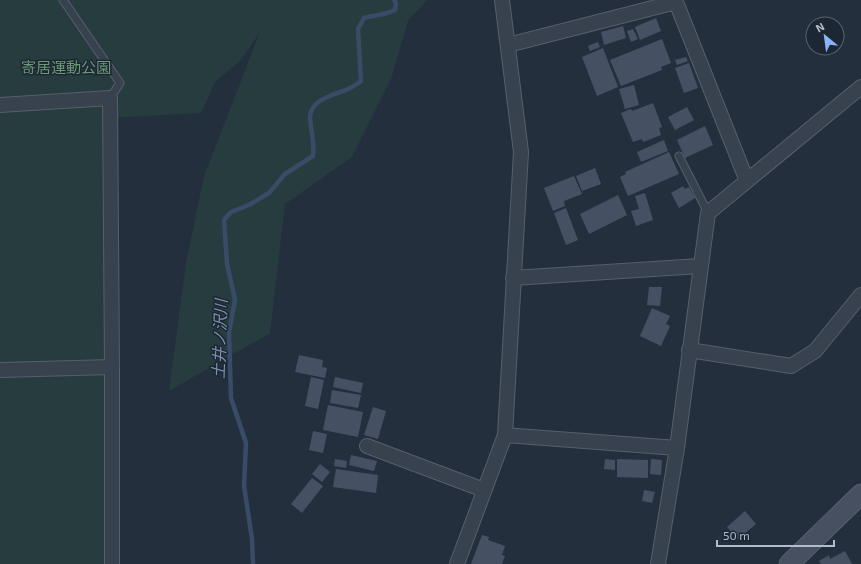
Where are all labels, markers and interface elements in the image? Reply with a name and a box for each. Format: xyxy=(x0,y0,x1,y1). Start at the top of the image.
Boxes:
north arrow xyxy=(805,16,845,56)
text: N xyxy=(813,19,827,34)
park label: 寄居運動公園 xyxy=(21,58,111,76)
water label: 土井ノ沢川 xyxy=(208,297,230,379)
scale bar xyxy=(717,522,834,548)
text: 50 m xyxy=(723,528,750,542)

